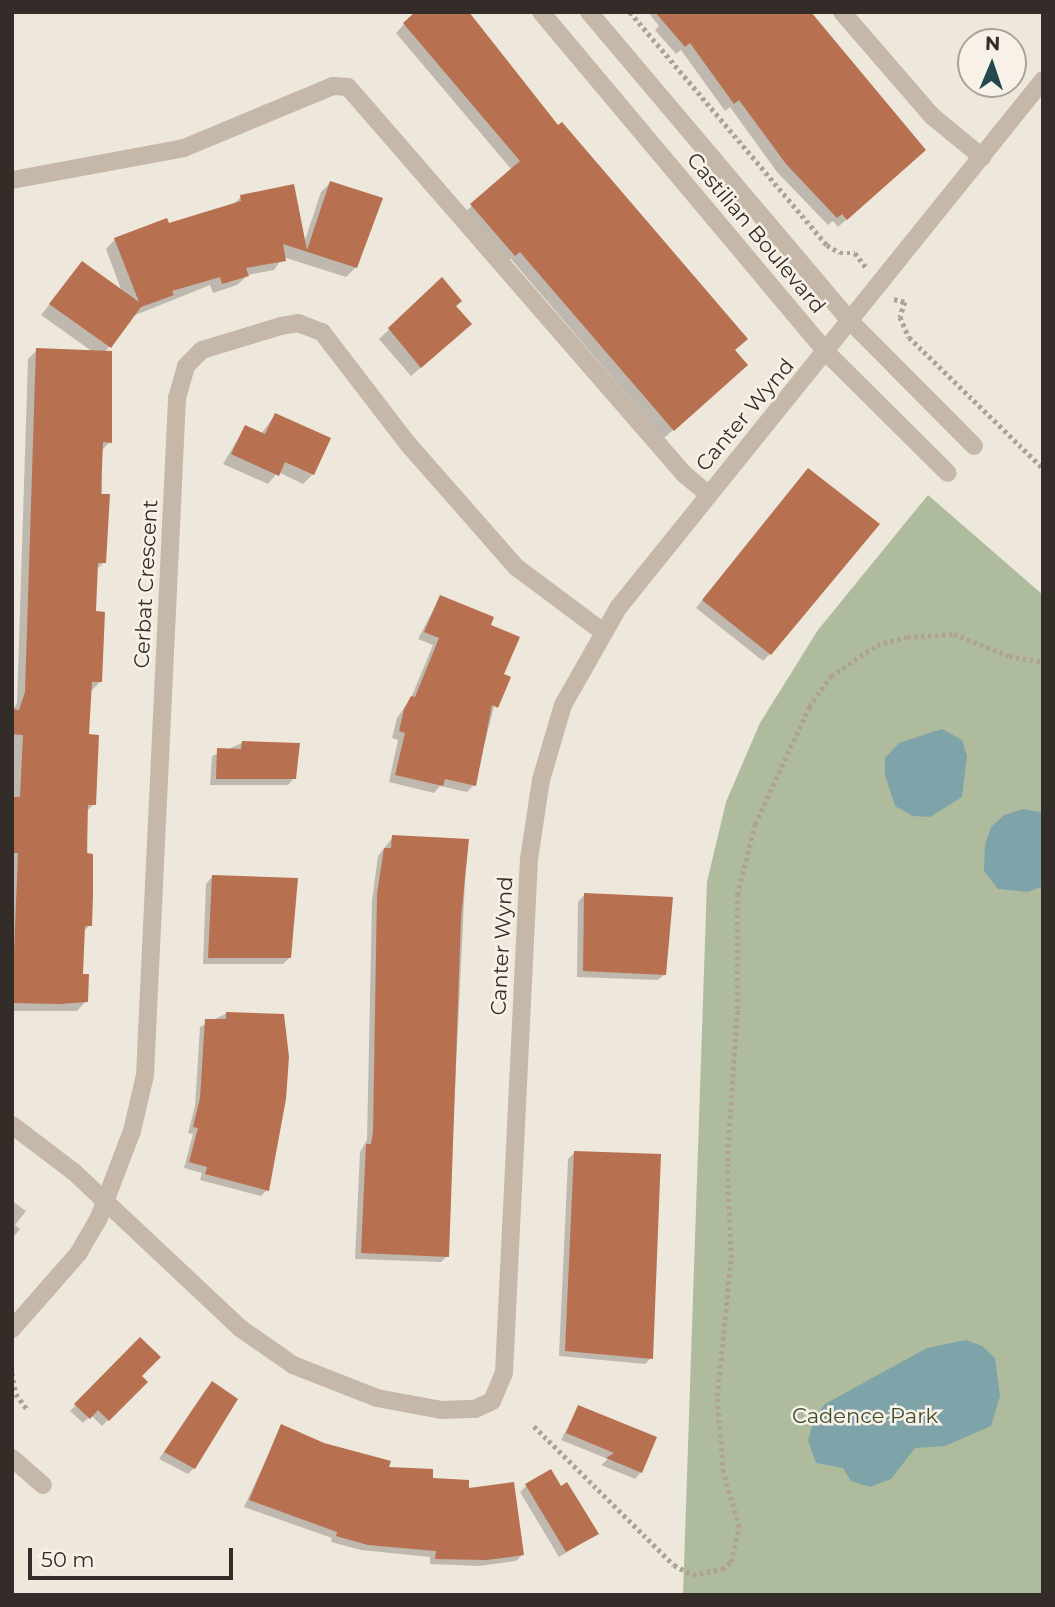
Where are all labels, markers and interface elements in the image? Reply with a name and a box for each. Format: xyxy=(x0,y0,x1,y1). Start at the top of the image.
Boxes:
north arrow xyxy=(957,28,1027,98)
text: N xyxy=(985,32,1001,55)
street label: Castilian Boulevard xyxy=(681,148,831,318)
street label: Canter Wynd xyxy=(691,354,799,476)
street label: Cerbat Crescent xyxy=(129,499,163,669)
street label: Canter Wynd xyxy=(486,876,518,1016)
park label: Cadence Park xyxy=(792,1403,938,1429)
scale bar xyxy=(32,1534,236,1578)
text: 50 m xyxy=(41,1547,95,1572)

